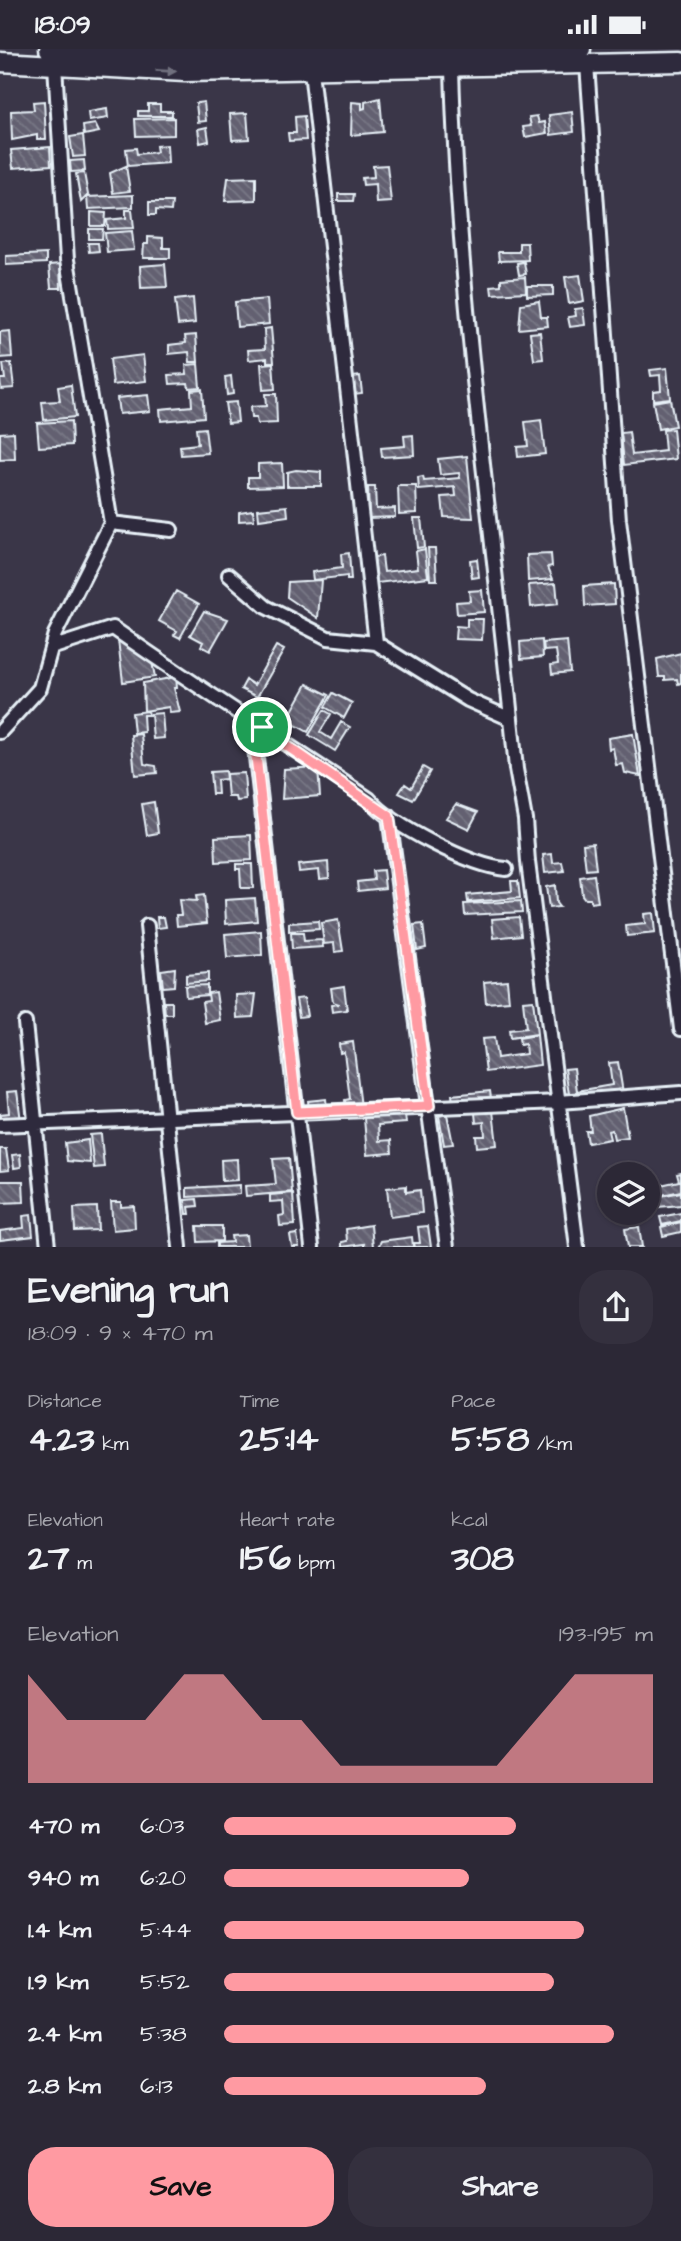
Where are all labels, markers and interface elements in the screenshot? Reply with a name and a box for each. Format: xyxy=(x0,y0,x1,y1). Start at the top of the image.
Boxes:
text: 18:09 xyxy=(35,7,91,43)
one-way arrow xyxy=(155,66,177,77)
pin xyxy=(232,697,292,757)
icon: arrive xyxy=(243,708,281,746)
map controls xyxy=(597,1162,660,1225)
button: layers xyxy=(597,1162,660,1225)
text: Evening run xyxy=(28,1265,229,1317)
button: share xyxy=(579,1270,653,1344)
text: 18:09 · 9 × 470 m xyxy=(28,1317,213,1349)
text: Distance xyxy=(28,1388,102,1415)
text: Time xyxy=(240,1388,279,1415)
text: Pace xyxy=(451,1388,495,1415)
text: 4.23 xyxy=(28,1415,95,1464)
text: 25:14 xyxy=(240,1415,319,1464)
text: 5:58 xyxy=(451,1415,529,1464)
text: km xyxy=(95,1431,129,1458)
text: /km xyxy=(529,1431,572,1458)
text: Elevation xyxy=(28,1507,103,1534)
text: Heart rate xyxy=(240,1507,335,1534)
text: kcal xyxy=(451,1507,488,1534)
text: 27 xyxy=(28,1534,70,1583)
text: 156 xyxy=(240,1534,291,1583)
text: 308 xyxy=(451,1534,514,1583)
text: m xyxy=(70,1550,92,1577)
text: bpm xyxy=(291,1550,335,1577)
text: Elevation xyxy=(28,1618,119,1650)
text: 193–195 m xyxy=(559,1618,653,1650)
text: 470 m xyxy=(28,1810,99,1842)
text: 6:03 xyxy=(140,1810,184,1842)
text: 940 m xyxy=(28,1862,98,1894)
text: 6:20 xyxy=(140,1862,186,1894)
text: 1.4 km xyxy=(28,1914,91,1946)
text: 5:44 xyxy=(140,1914,191,1946)
text: 1.9 km xyxy=(28,1966,89,1998)
text: 5:52 xyxy=(140,1966,190,1998)
text: 2.4 km xyxy=(28,2018,101,2050)
text: 5:38 xyxy=(140,2018,187,2050)
text: 2.8 km xyxy=(28,2070,101,2102)
text: 6:13 xyxy=(140,2070,173,2102)
button: Save xyxy=(28,2147,334,2227)
button: Share xyxy=(348,2147,653,2227)

